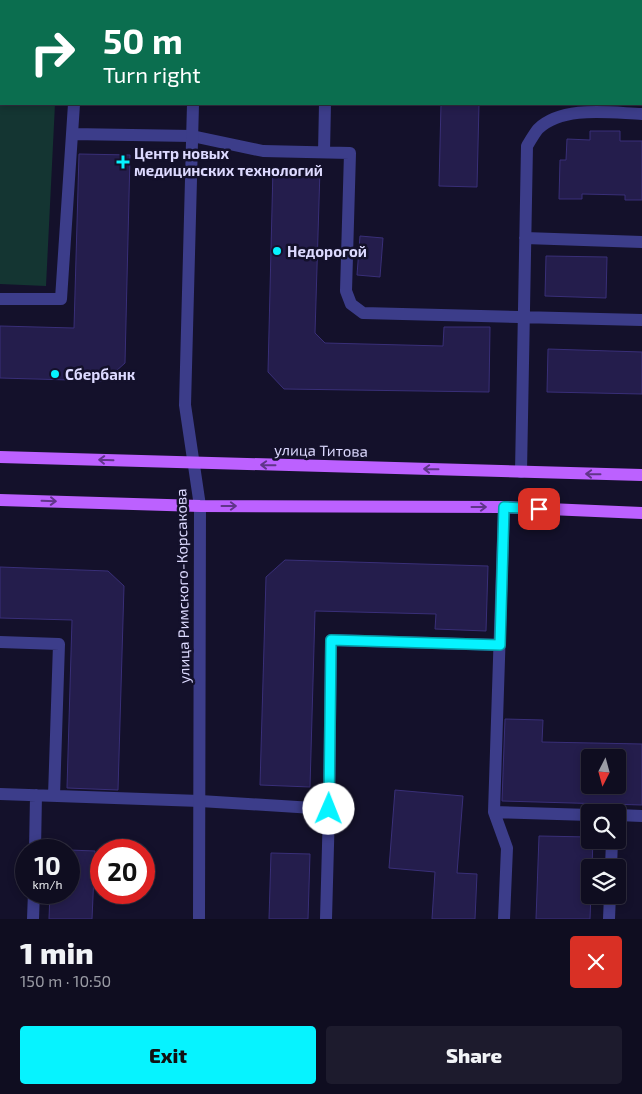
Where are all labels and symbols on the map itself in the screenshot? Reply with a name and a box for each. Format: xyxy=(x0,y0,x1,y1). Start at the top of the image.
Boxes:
place label: Центр новых медицинских технологий xyxy=(134,144,323,179)
marker: Центр новых медицинских технологий xyxy=(116,155,130,169)
place label: Недорогой xyxy=(287,242,367,260)
marker: Недорогой xyxy=(271,245,283,257)
place label: Сбербанк xyxy=(65,365,136,383)
marker: Сбербанк xyxy=(49,368,61,380)
street label: улица Титова xyxy=(274,440,368,461)
one-way arrow xyxy=(98,456,114,465)
one-way arrow xyxy=(261,461,277,470)
one-way arrow xyxy=(423,465,439,474)
one-way arrow xyxy=(586,469,602,478)
street label: улица Римского-Корсакова xyxy=(171,488,194,684)
pin xyxy=(518,488,560,530)
one-way arrow xyxy=(40,497,56,506)
one-way arrow xyxy=(220,501,236,511)
one-way arrow xyxy=(470,502,486,512)
north arrow xyxy=(581,749,626,794)
position arrow xyxy=(302,782,354,834)
speed limit sign: 20 xyxy=(90,839,155,904)

